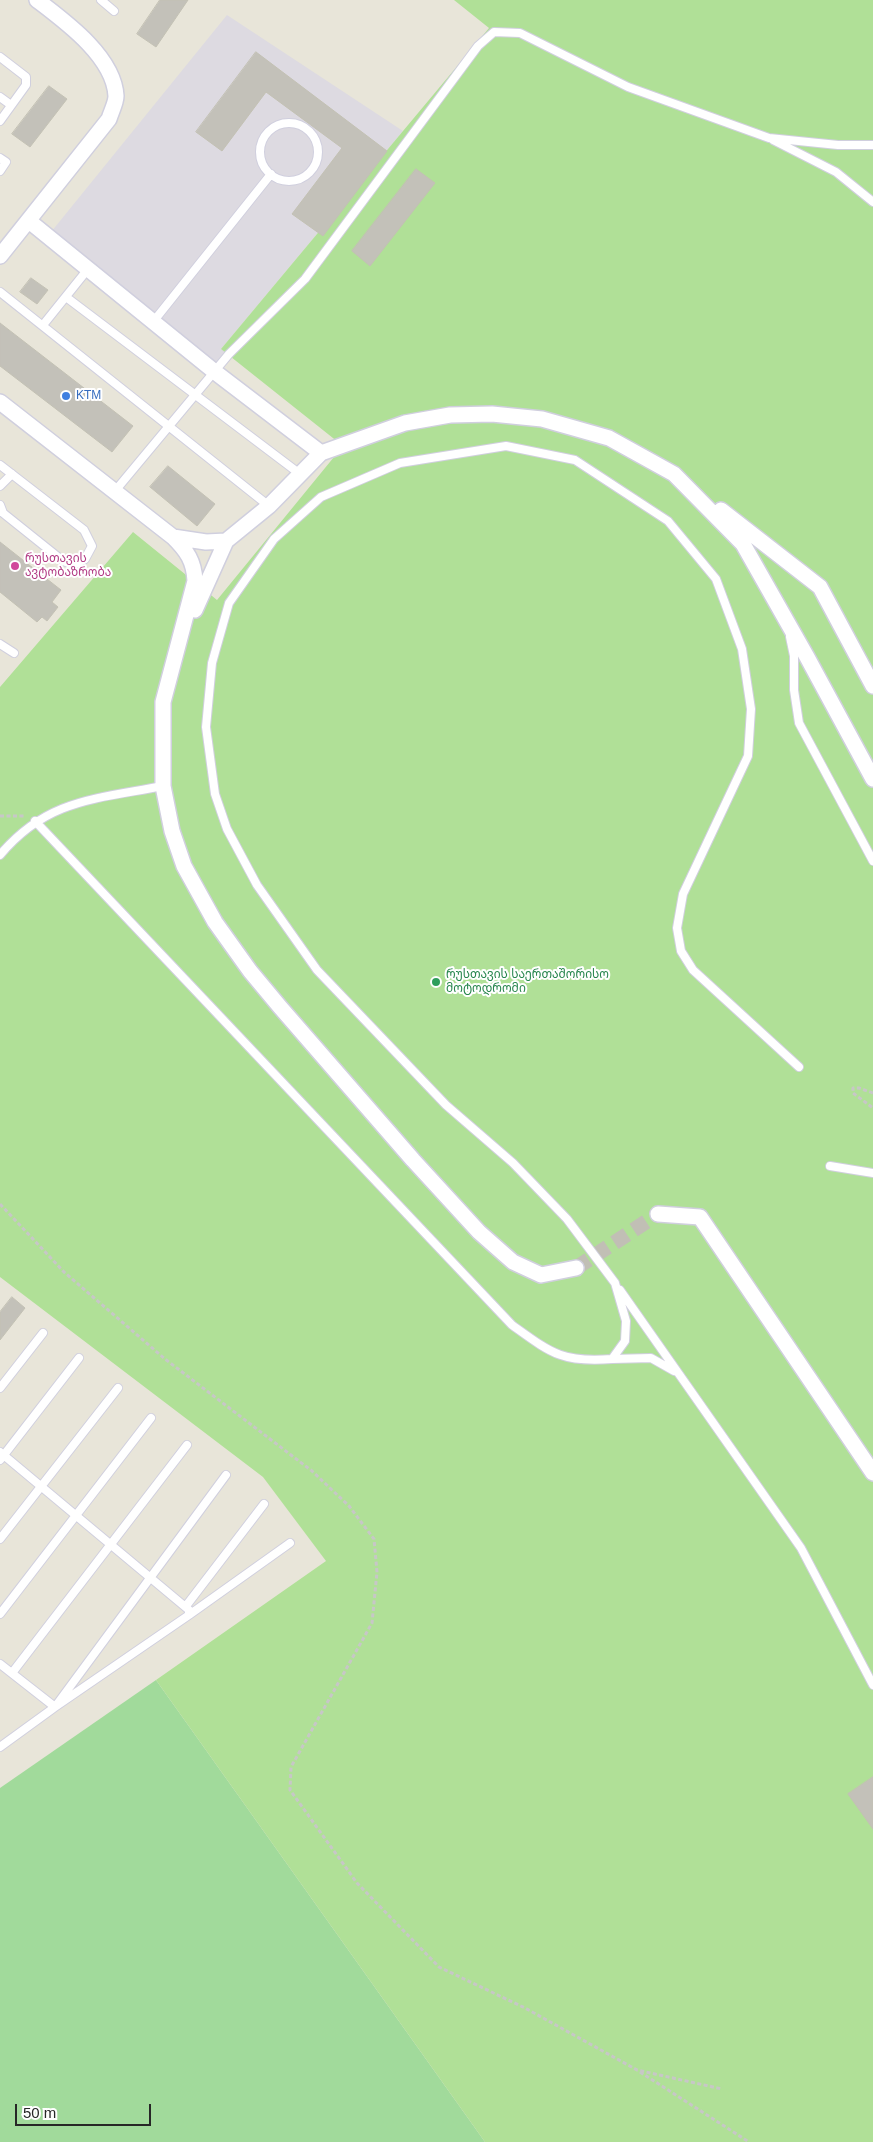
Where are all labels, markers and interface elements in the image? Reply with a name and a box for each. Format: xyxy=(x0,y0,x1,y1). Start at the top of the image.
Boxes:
place label: KTM xyxy=(76,389,101,403)
marker: KTM xyxy=(60,390,72,402)
place label: რუსთავის ავტობაზრობა xyxy=(25,552,111,580)
marker: რუსთავის ავტობაზრობა xyxy=(9,560,21,572)
place label: რუსთავის საერთაშორისო მოტოდრომი xyxy=(446,968,609,996)
marker: რუსთავის საერთაშორისო მოტოდრომი xyxy=(430,976,442,988)
scale bar xyxy=(18,2094,154,2126)
text: 50 m xyxy=(23,2104,56,2121)

